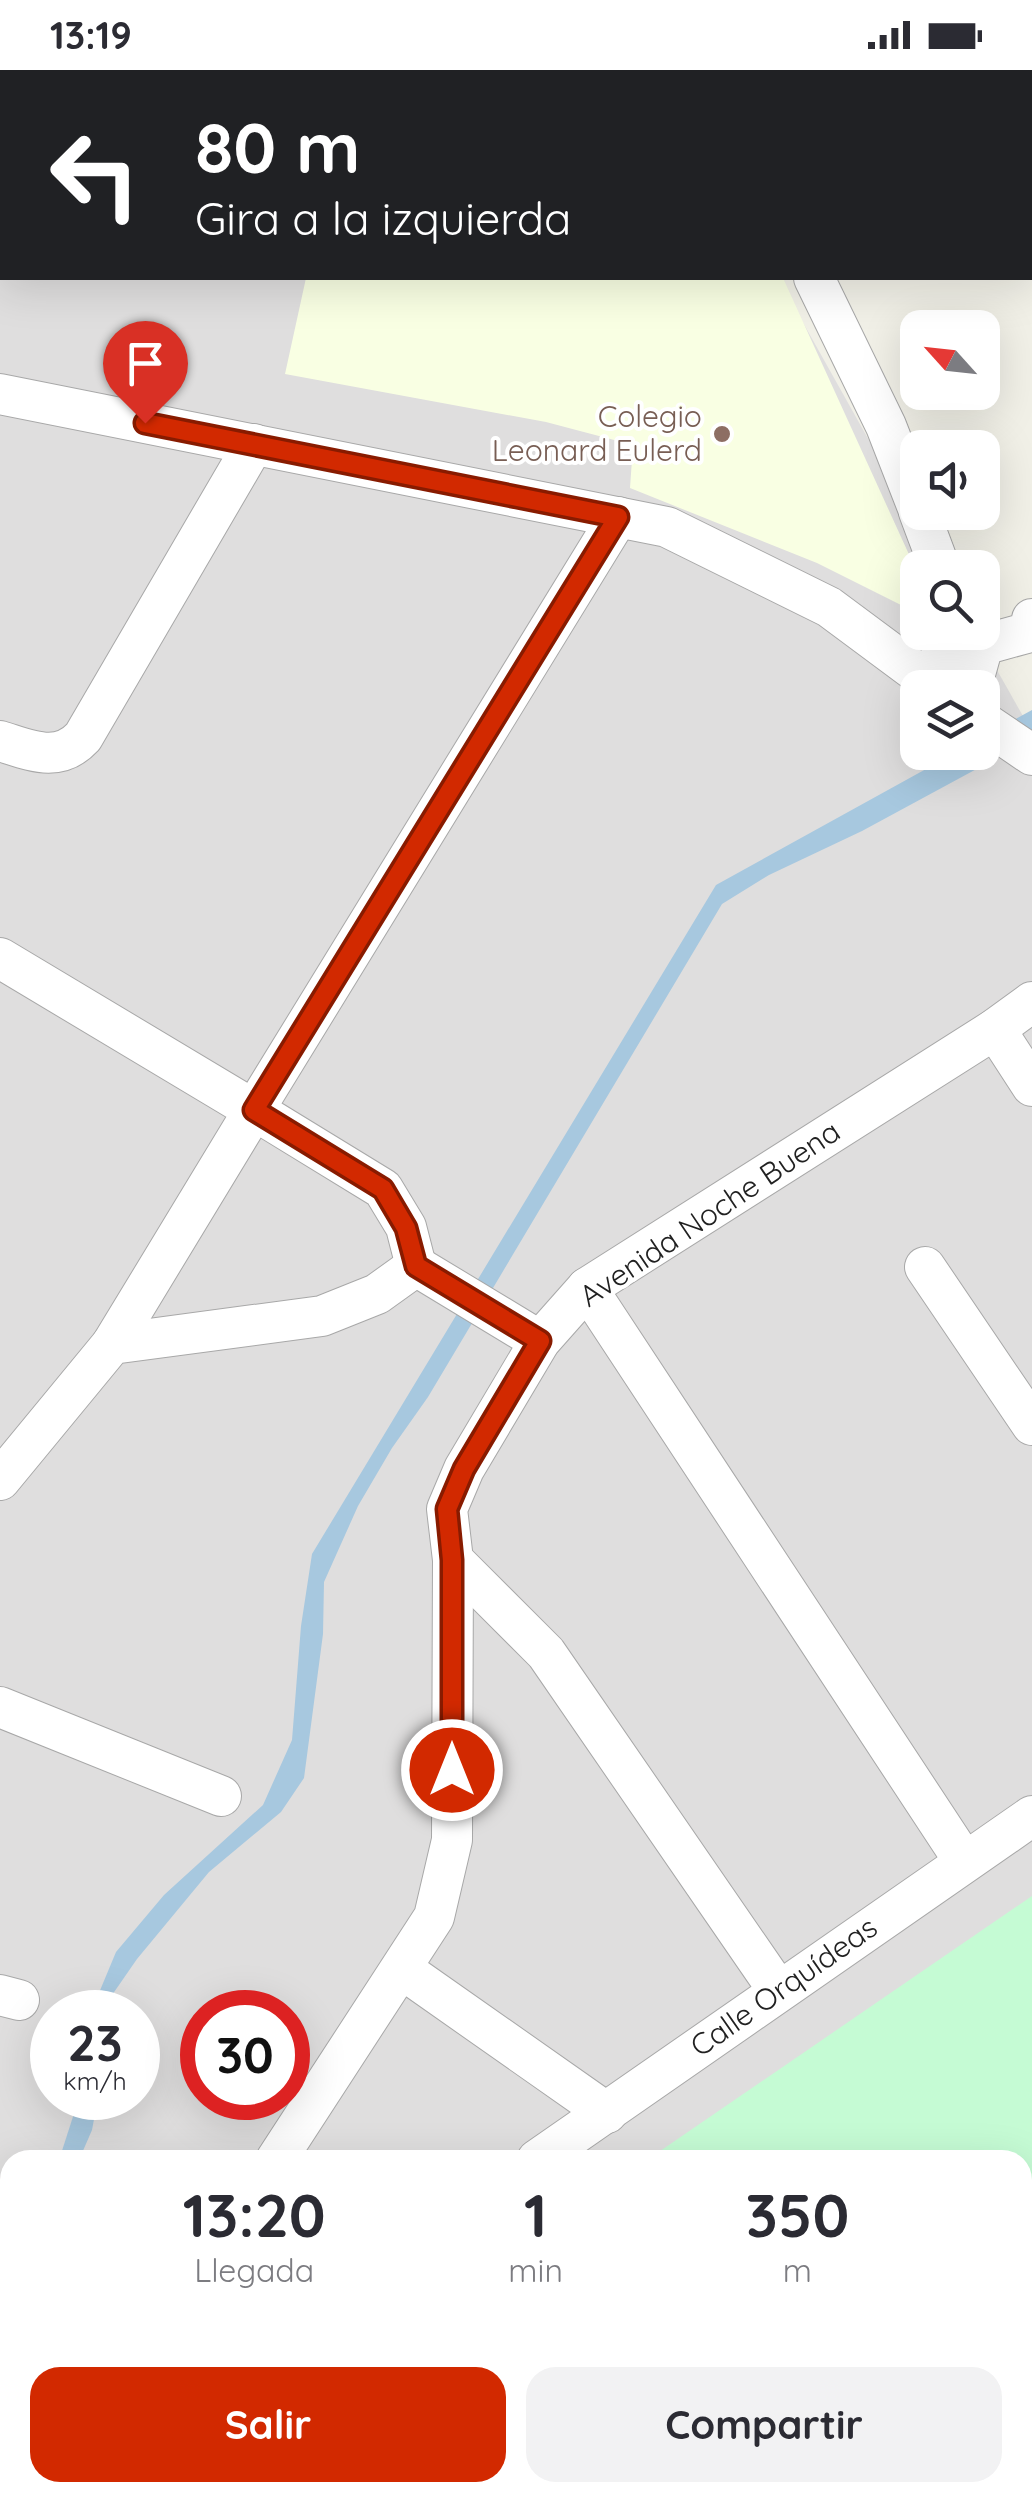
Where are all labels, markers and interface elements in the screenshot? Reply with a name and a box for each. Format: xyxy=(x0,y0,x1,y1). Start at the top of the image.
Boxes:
text: 13:19 xyxy=(50,11,132,59)
text: 80 m xyxy=(195,103,360,191)
icon: left xyxy=(30,110,160,240)
text: Gira a la izquierda xyxy=(195,190,571,246)
north arrow xyxy=(900,310,1000,410)
map controls xyxy=(900,310,1000,770)
pin xyxy=(103,321,188,424)
icon: arrive xyxy=(118,336,173,391)
place label: Colegio Leonard Eulerd xyxy=(492,397,702,469)
marker: Colegio Leonard Eulerd xyxy=(711,423,733,445)
button: sound xyxy=(900,430,1000,530)
button: search xyxy=(900,550,1000,650)
button: layers xyxy=(900,670,1000,770)
street label: Avenida Noche Buena xyxy=(572,1112,847,1315)
position arrow xyxy=(400,1718,504,1822)
street label: Calle Orquídeas xyxy=(683,1908,884,2065)
speed limit sign: 30 xyxy=(180,1990,310,2120)
text: 23 xyxy=(67,2011,123,2074)
text: km/h xyxy=(63,2065,127,2096)
text: 13:20 xyxy=(183,2177,326,2252)
text: 1 xyxy=(524,2177,547,2252)
text: 350 xyxy=(746,2177,849,2252)
text: Llegada xyxy=(194,2250,314,2290)
text: min xyxy=(508,2250,563,2290)
text: m xyxy=(783,2250,812,2290)
button: Salir xyxy=(30,2367,506,2482)
button: Compartir xyxy=(526,2367,1002,2482)

